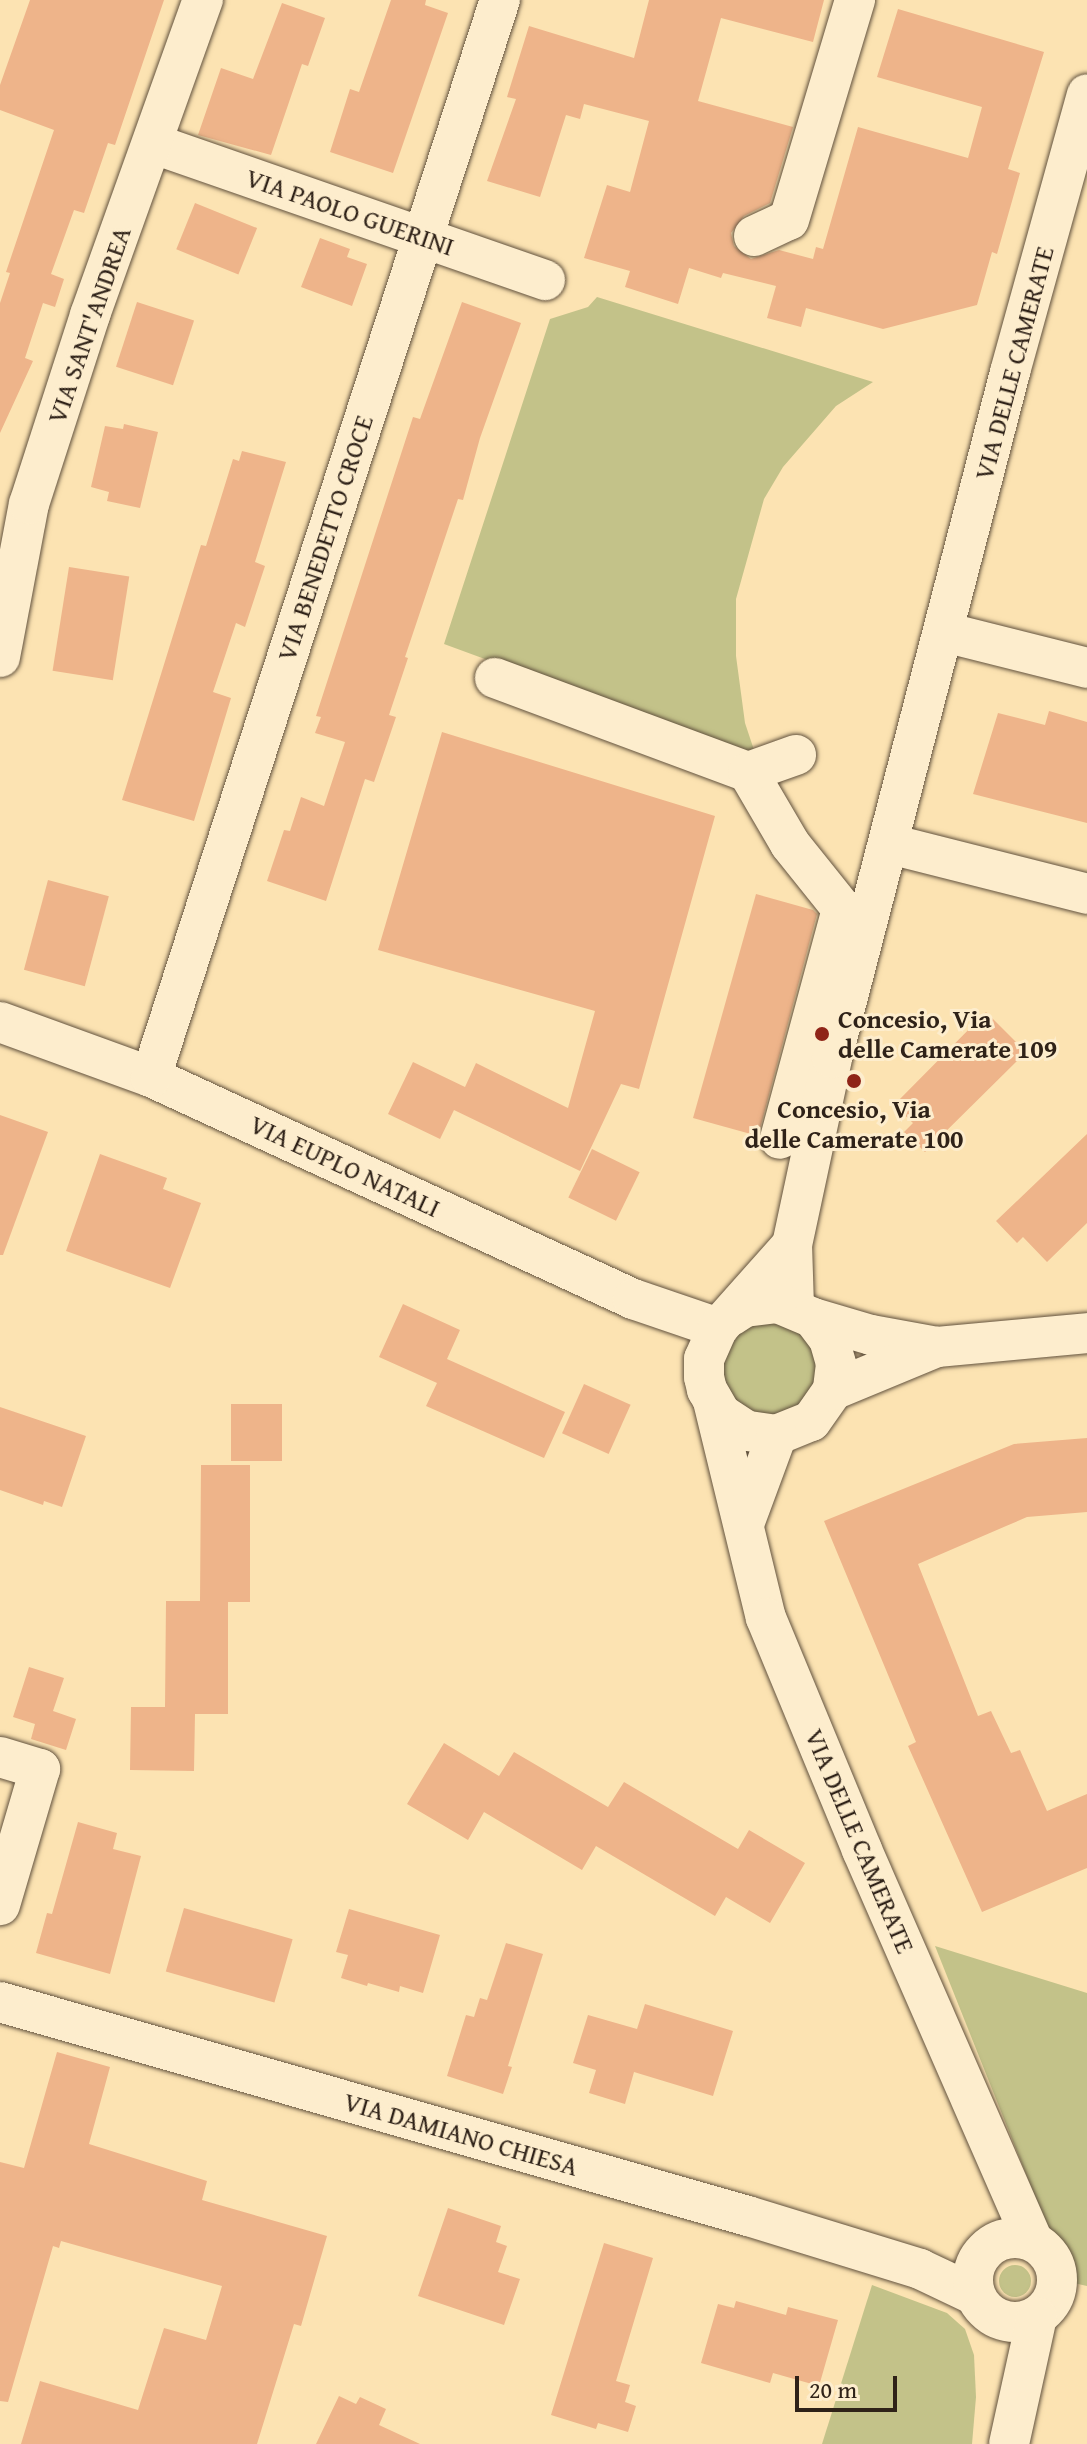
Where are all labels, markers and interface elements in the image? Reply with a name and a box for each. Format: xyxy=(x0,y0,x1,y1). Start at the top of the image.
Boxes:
street label: VIA PAOLO GUERINI xyxy=(242,162,458,262)
street label: VIA SANT'ANDREA xyxy=(41,223,137,427)
street label: VIA DELLE CAMERATE xyxy=(968,243,1060,483)
street label: VIA BENEDETTO CROCE xyxy=(271,411,379,665)
place label: Concesio, Via delle Camerate 109 xyxy=(838,1003,1057,1064)
marker: Concesio, Via delle Camerate 109 xyxy=(813,1025,831,1043)
marker: Concesio, Via delle Camerate 100 xyxy=(845,1072,863,1090)
place label: Concesio, Via delle Camerate 100 xyxy=(744,1093,964,1154)
street label: VIA EUPLO NATALI xyxy=(245,1108,445,1224)
street label: VIA DELLE CAMERATE xyxy=(799,1724,921,1958)
street label: VIA DAMIANO CHIESA xyxy=(340,2086,582,2182)
scale bar xyxy=(799,2360,901,2410)
text: 20 m xyxy=(809,2372,857,2407)

